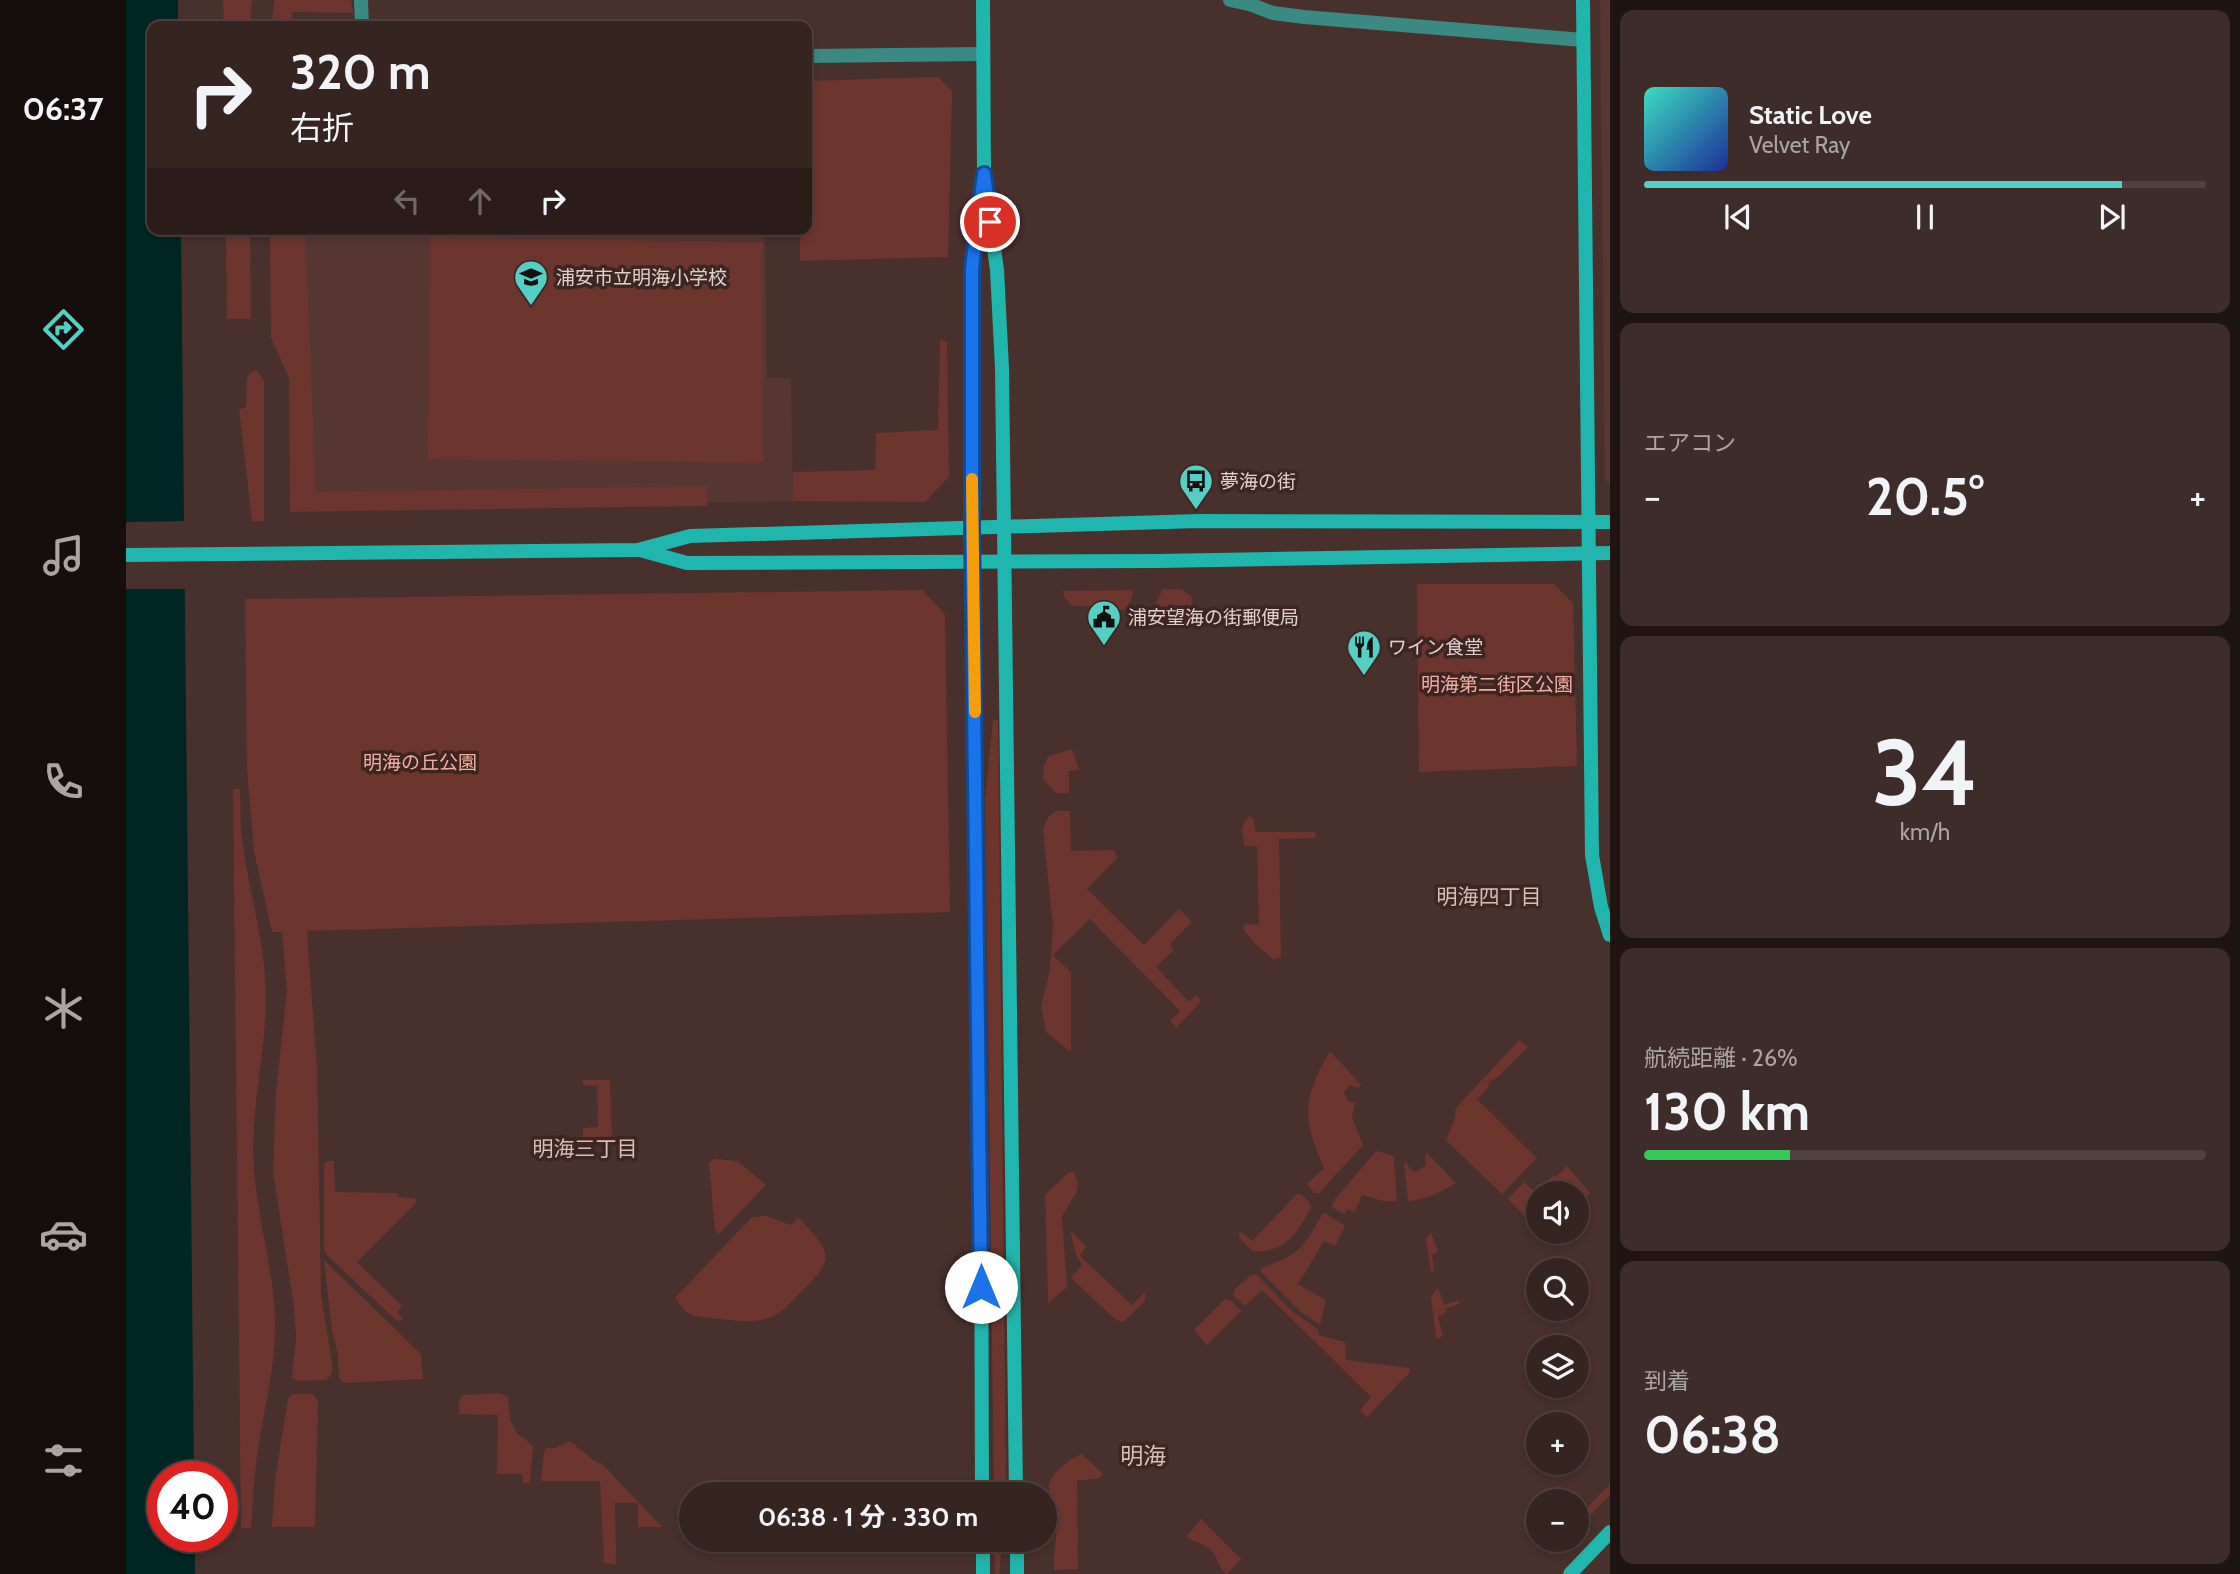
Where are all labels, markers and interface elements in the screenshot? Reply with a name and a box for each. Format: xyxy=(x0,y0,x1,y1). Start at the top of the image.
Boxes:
text: 320 m xyxy=(290,42,431,101)
icon: right xyxy=(175,49,266,140)
text: 06:37 xyxy=(22,89,104,128)
text: Static Love xyxy=(1749,99,1872,131)
text: 右折 xyxy=(290,108,354,147)
text: Velvet Ray xyxy=(1749,131,1850,159)
icon: left xyxy=(388,182,426,220)
icon: ahead xyxy=(461,182,499,220)
icon: right xyxy=(534,182,572,220)
pin xyxy=(960,192,1020,252)
icon: previous xyxy=(1719,198,1757,236)
icon: pause xyxy=(1906,198,1944,236)
icon: next xyxy=(2093,198,2131,236)
icon: arrive xyxy=(971,203,1009,241)
school or university icon: 浦安市立明海小学校 xyxy=(512,258,550,307)
place label: 浦安市立明海小学校 xyxy=(556,266,727,289)
icon: directions xyxy=(39,305,88,354)
text: エアコン xyxy=(1644,429,1736,457)
bus stop icon: 夢海の街 xyxy=(1177,462,1215,511)
text: 20.5° xyxy=(1866,465,1984,528)
place label: 夢海の街 xyxy=(1220,470,1296,493)
text: − xyxy=(1644,473,1661,520)
text: + xyxy=(2189,473,2206,520)
icon: music xyxy=(39,531,88,580)
public building icon: 浦安望海の街郵便局 xyxy=(1085,598,1123,647)
place label: 浦安望海の街郵便局 xyxy=(1128,606,1299,629)
restaurant icon: ワイン食堂 xyxy=(1345,628,1383,677)
place label: ワイン食堂 xyxy=(1388,636,1483,659)
park label: 明海第二街区公園 xyxy=(1421,673,1573,696)
text: 34 xyxy=(1872,717,1978,828)
park label: 明海の丘公園 xyxy=(363,751,477,774)
icon: phone xyxy=(39,757,88,806)
text: km/h xyxy=(1900,818,1950,846)
district label: 明海四丁目 xyxy=(1437,884,1542,909)
icon: climate xyxy=(39,984,88,1033)
text: 航続距離 · 26% xyxy=(1644,1044,1798,1072)
text: 130 km xyxy=(1644,1080,1810,1143)
district label: 明海三丁目 xyxy=(533,1136,638,1161)
map controls xyxy=(1526,1181,1589,1552)
button: sound xyxy=(1526,1181,1589,1244)
icon: car xyxy=(39,1210,88,1259)
position arrow xyxy=(944,1250,1018,1324)
button: search xyxy=(1526,1258,1589,1321)
button: layers xyxy=(1526,1335,1589,1398)
text: 到着 xyxy=(1644,1367,1690,1395)
text: 06:38 xyxy=(1644,1403,1781,1466)
button: + xyxy=(1526,1412,1589,1475)
icon: filters xyxy=(39,1436,88,1485)
district label: 明海 xyxy=(1120,1442,1166,1470)
speed limit sign: 40 xyxy=(147,1461,238,1552)
button: − xyxy=(1526,1489,1589,1552)
text: 06:38 · 1 分 · 330 m xyxy=(758,1501,978,1533)

